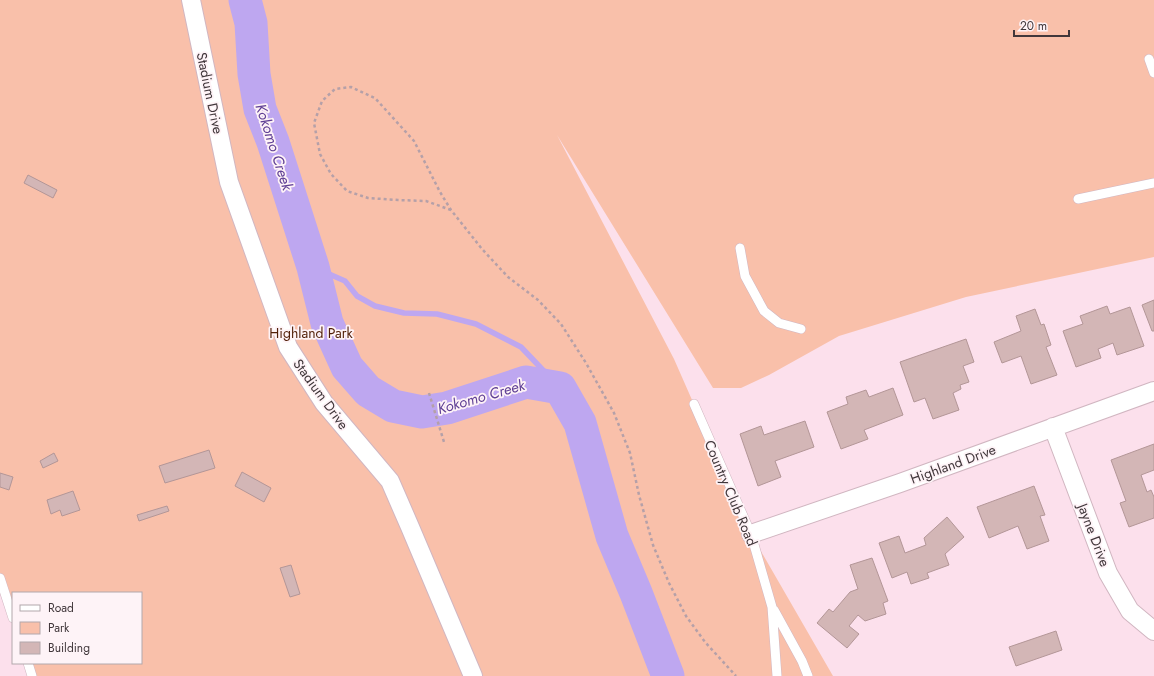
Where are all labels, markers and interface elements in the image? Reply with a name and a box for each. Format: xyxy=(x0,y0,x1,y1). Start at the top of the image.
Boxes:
scale bar xyxy=(1014,12,1069,38)
text: 20 m xyxy=(1020,17,1047,35)
street label: Stadium Drive xyxy=(192,50,228,136)
water label: Kokomo Creek xyxy=(250,101,299,194)
park label: Highland Park xyxy=(269,323,354,343)
street label: Stadium Drive xyxy=(289,355,353,433)
water label: Kokomo Creek xyxy=(435,374,528,420)
street label: Country Club Road xyxy=(700,437,762,549)
street label: Highland Drive xyxy=(907,439,999,489)
street label: Jayne Drive xyxy=(1072,499,1115,569)
legend xyxy=(12,592,142,664)
text: Road xyxy=(48,599,74,617)
text: Park xyxy=(48,619,70,637)
text: Building xyxy=(48,639,90,657)

